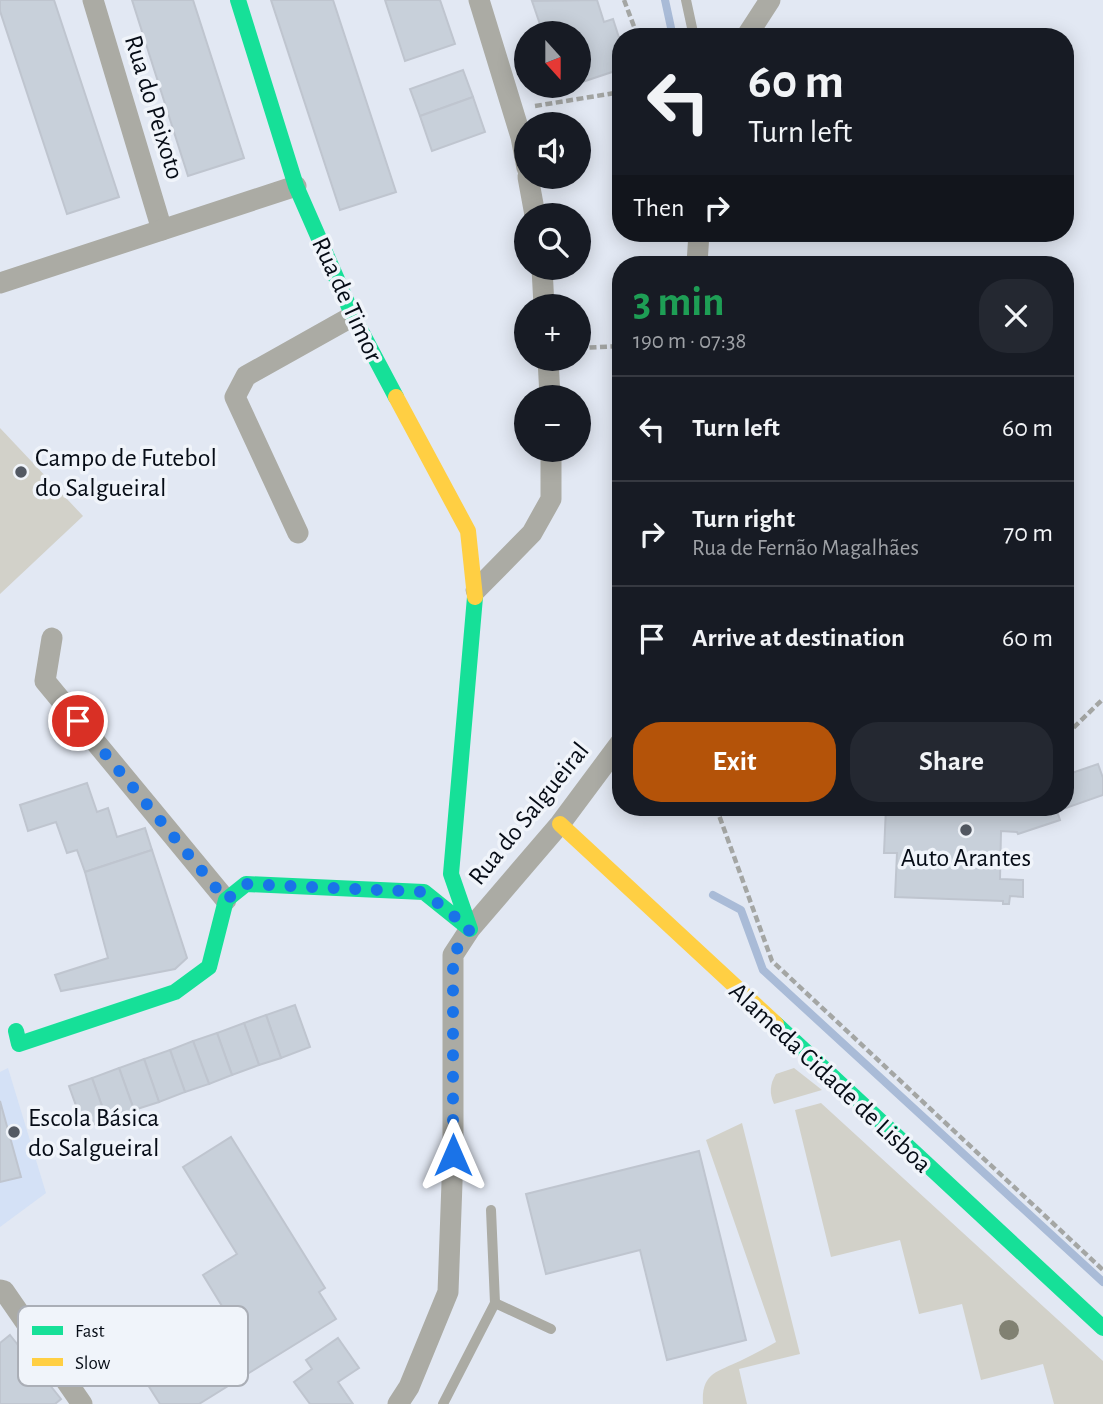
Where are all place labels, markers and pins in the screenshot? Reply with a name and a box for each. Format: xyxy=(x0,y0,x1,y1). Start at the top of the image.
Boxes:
place label: Campo de Futebol do Salgueiral xyxy=(35,445,217,501)
marker: Campo de Futebol do Salgueiral xyxy=(13,464,29,480)
pin xyxy=(48,691,108,751)
marker: Auto Arantes xyxy=(958,822,974,838)
place label: Auto Arantes xyxy=(901,845,1031,871)
place label: Escola Básica do Salgueiral xyxy=(28,1105,159,1161)
marker: Escola Básica do Salgueiral xyxy=(6,1124,22,1140)

